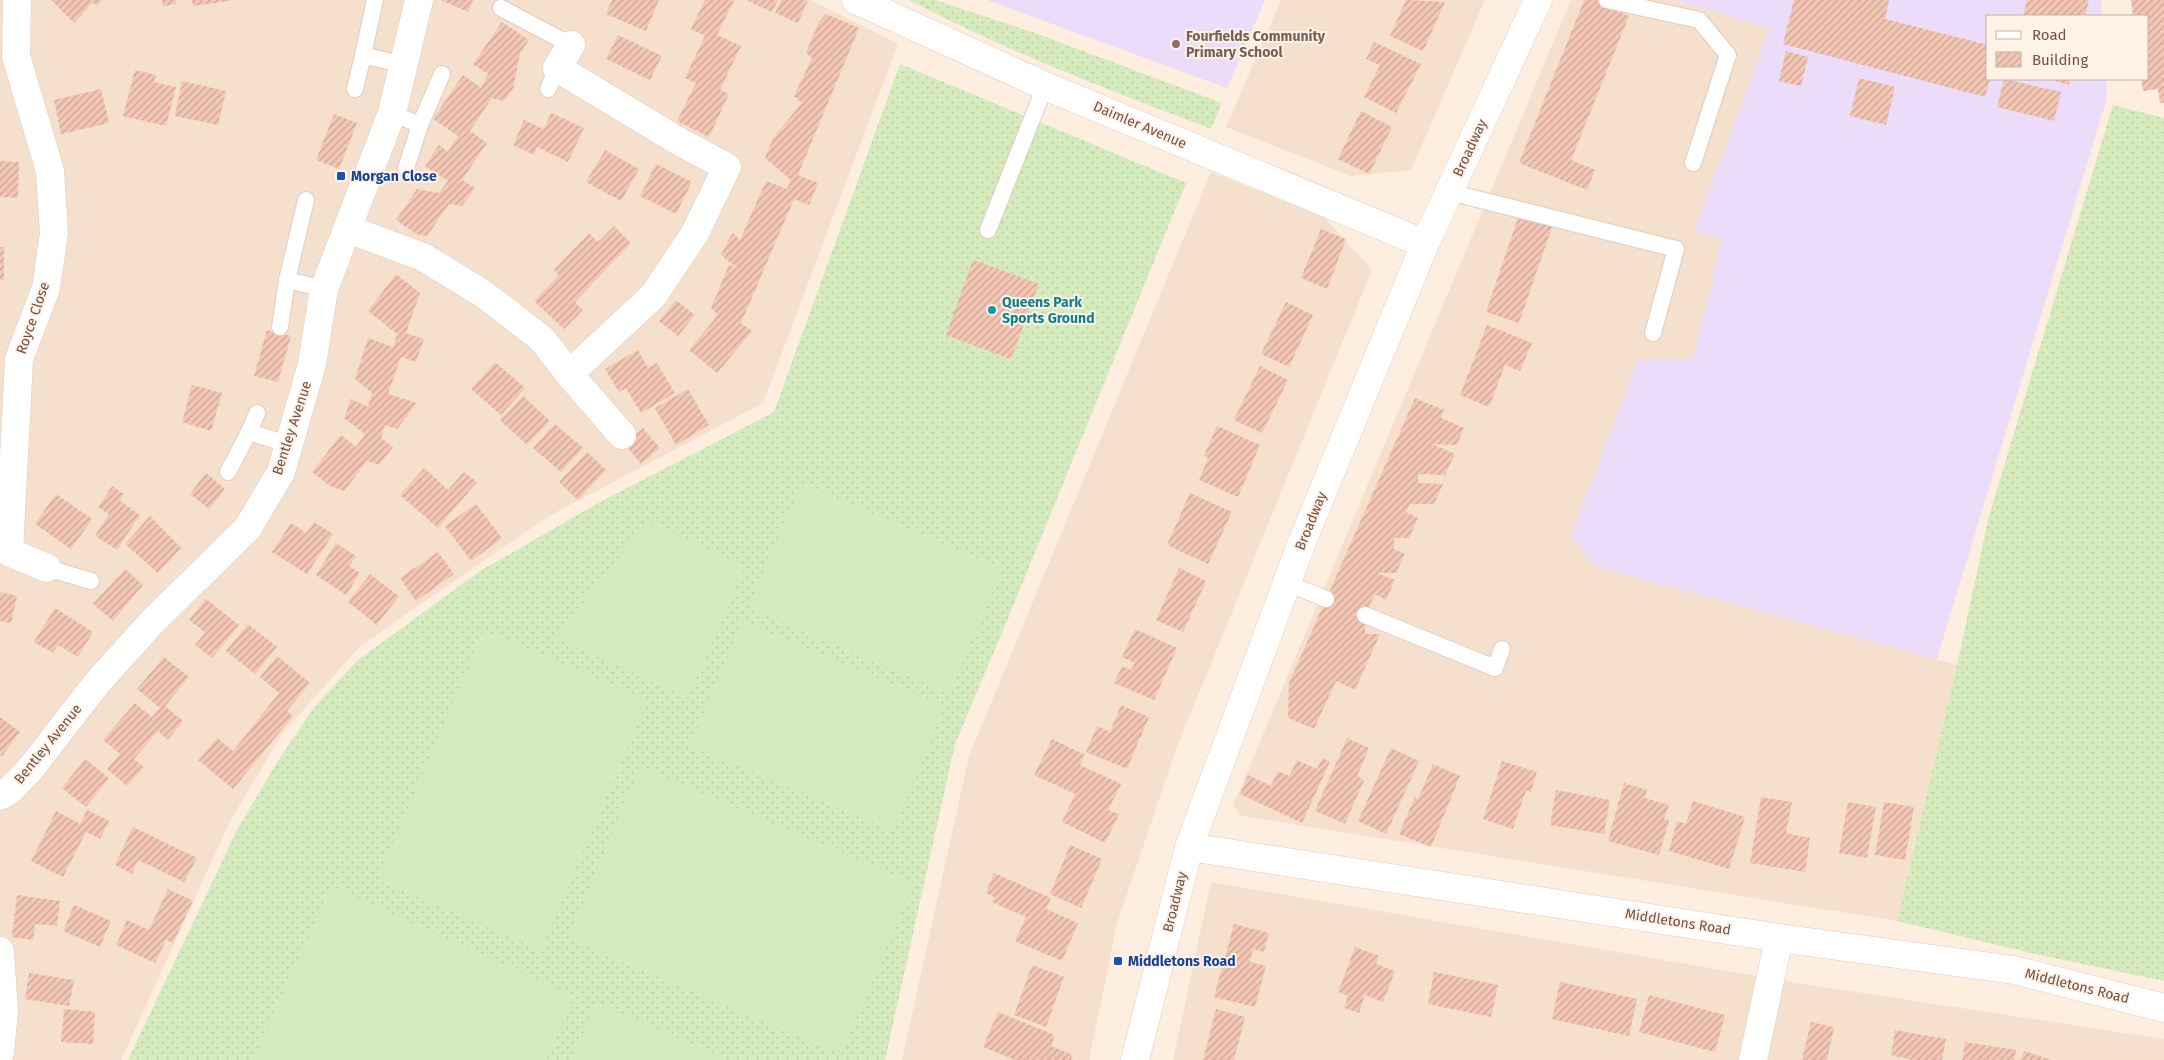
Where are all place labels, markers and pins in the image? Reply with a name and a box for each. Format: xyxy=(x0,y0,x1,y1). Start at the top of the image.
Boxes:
place label: Fourfields Community Primary School xyxy=(1186,28,1326,61)
marker: Fourfields Community Primary School xyxy=(1170,38,1182,50)
place label: Morgan Close xyxy=(351,168,437,185)
marker: Morgan Close xyxy=(335,170,347,182)
place label: Queens Park Sports Ground xyxy=(1002,294,1095,327)
marker: Queens Park Sports Ground xyxy=(986,304,998,316)
place label: Middletons Road xyxy=(1128,953,1236,970)
marker: Middletons Road xyxy=(1112,955,1124,967)

